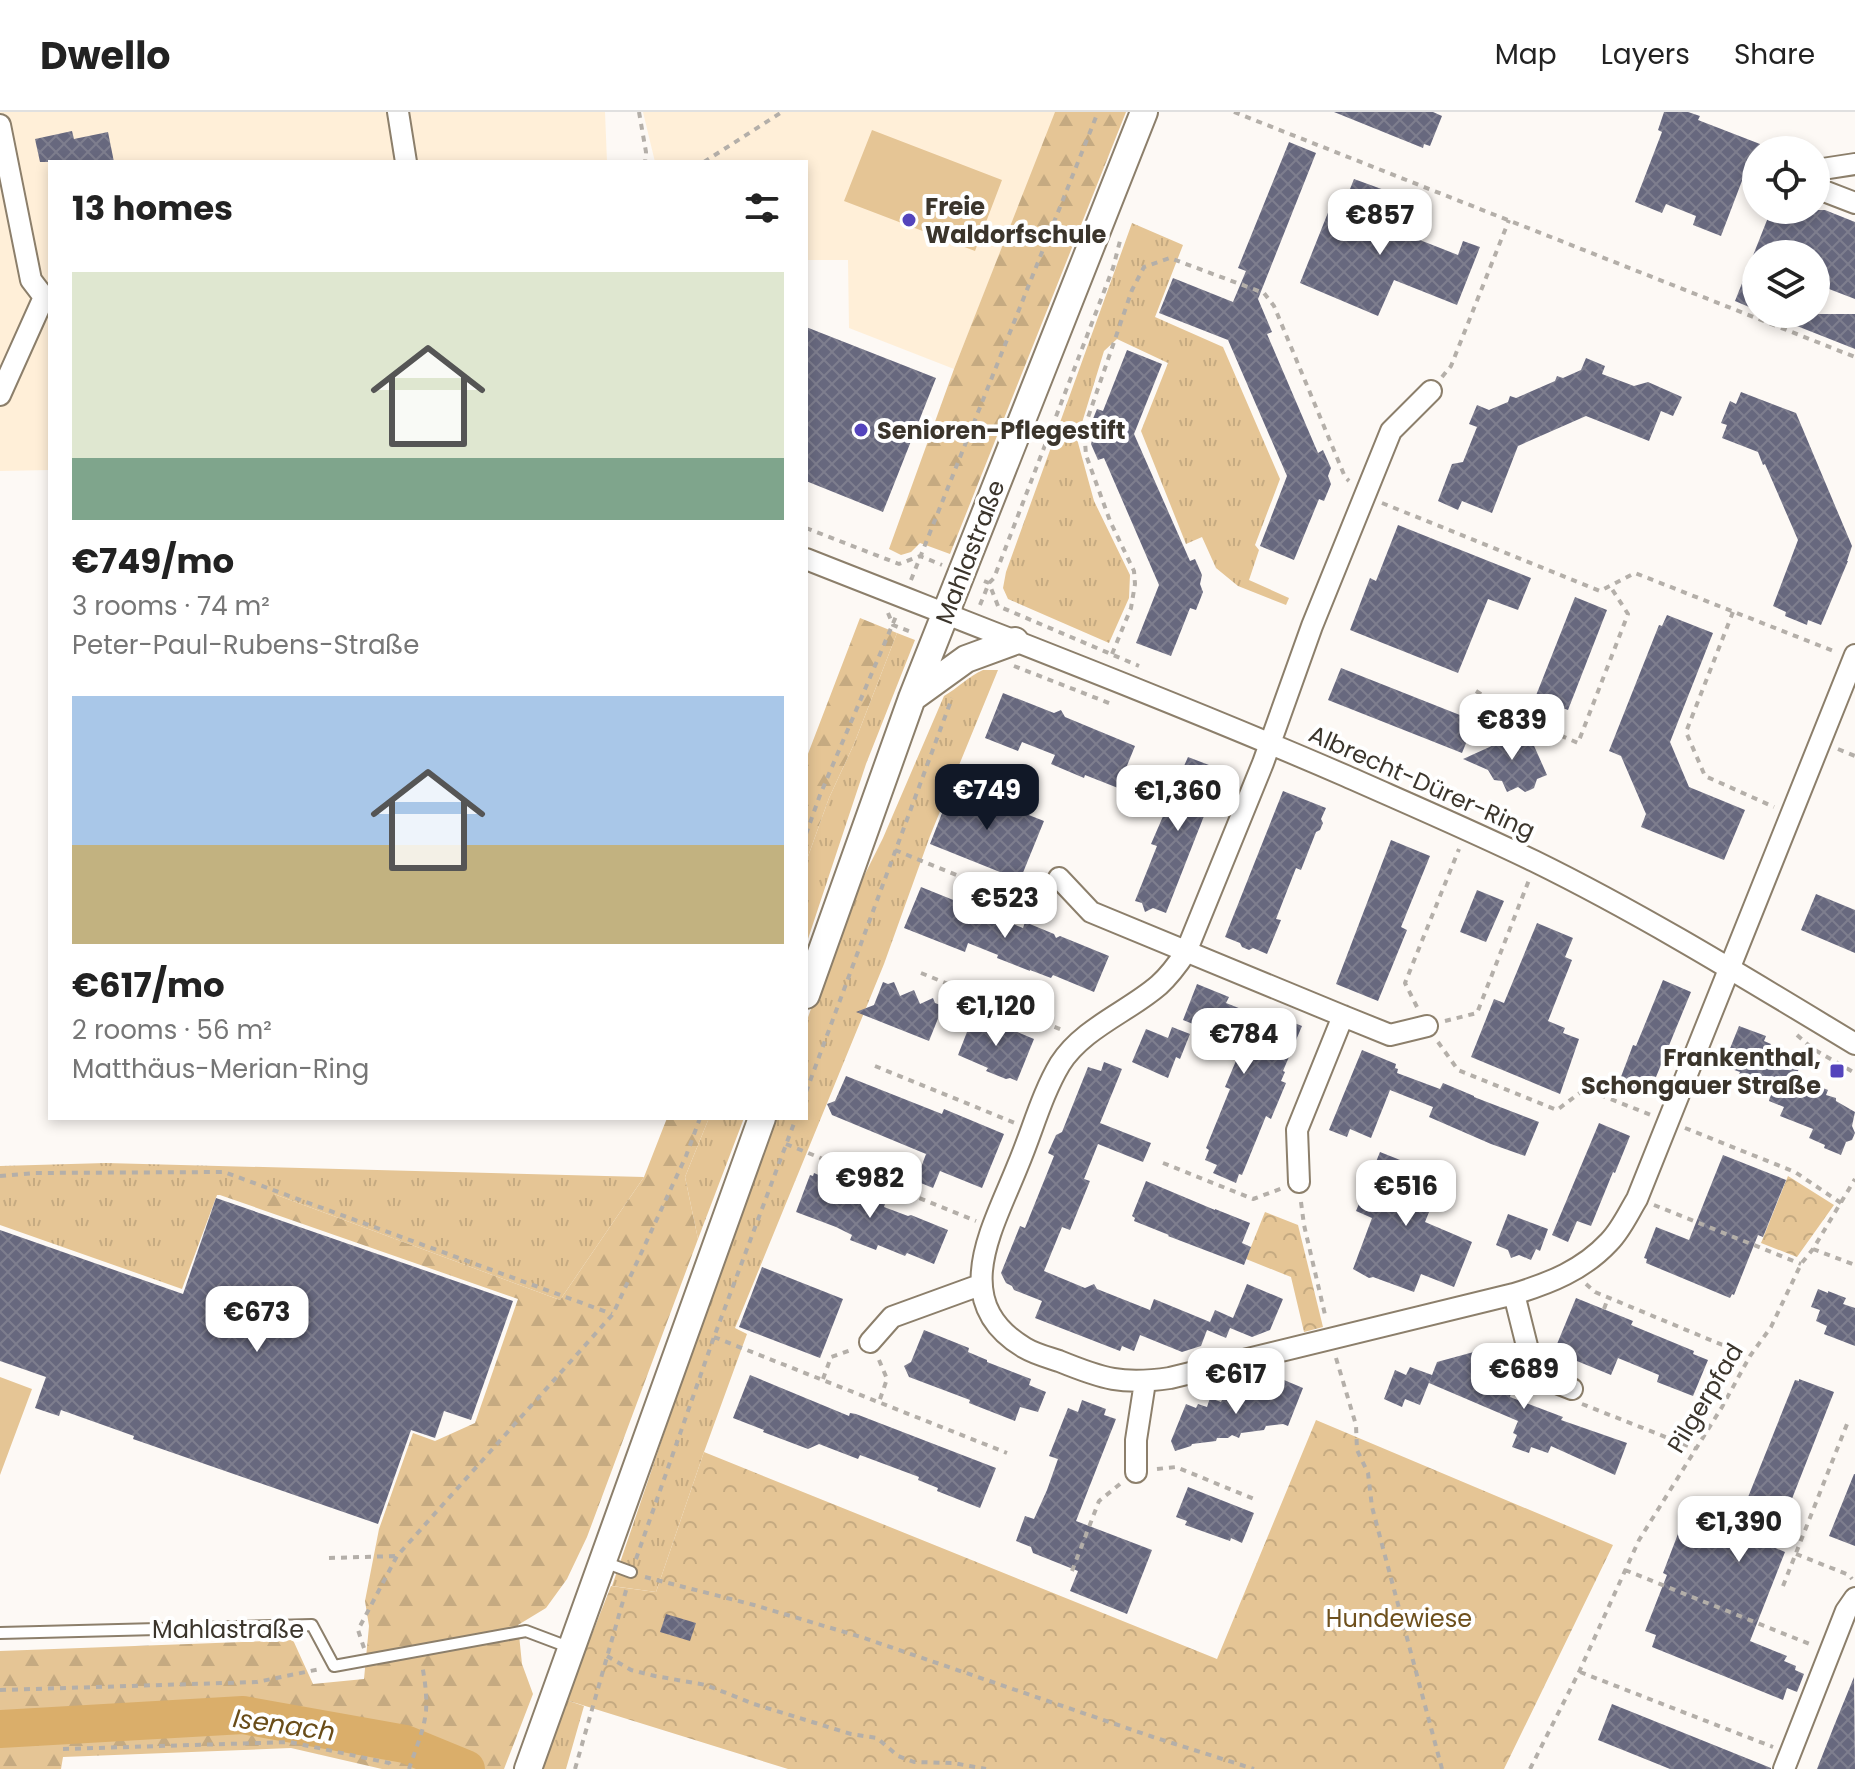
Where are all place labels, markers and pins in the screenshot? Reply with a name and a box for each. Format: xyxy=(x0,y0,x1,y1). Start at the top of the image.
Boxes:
pin: €857 xyxy=(1333,189,1427,257)
place label: Freie Waldorfschule xyxy=(925,190,1106,251)
marker: Freie Waldorfschule xyxy=(900,211,918,229)
place label: Senioren-Pflegestift xyxy=(877,414,1125,447)
marker: Senioren-Pflegestift xyxy=(852,421,870,439)
pin: €839 xyxy=(1465,694,1559,762)
pin: €749 xyxy=(940,764,1034,832)
pin: €1,360 xyxy=(1113,765,1243,833)
pin: €523 xyxy=(958,872,1052,940)
pin: €1,120 xyxy=(931,980,1061,1048)
pin: €784 xyxy=(1197,1008,1291,1076)
place label: Frankenthal, Schongauer Straße xyxy=(1581,1041,1821,1102)
marker: Frankenthal, Schongauer Straße xyxy=(1828,1062,1846,1080)
pin: €982 xyxy=(823,1152,917,1220)
pin: €516 xyxy=(1359,1160,1453,1228)
pin: €673 xyxy=(210,1286,304,1354)
pin: €689 xyxy=(1477,1343,1571,1411)
pin: €617 xyxy=(1189,1348,1283,1416)
pin: €1,390 xyxy=(1674,1496,1804,1564)

